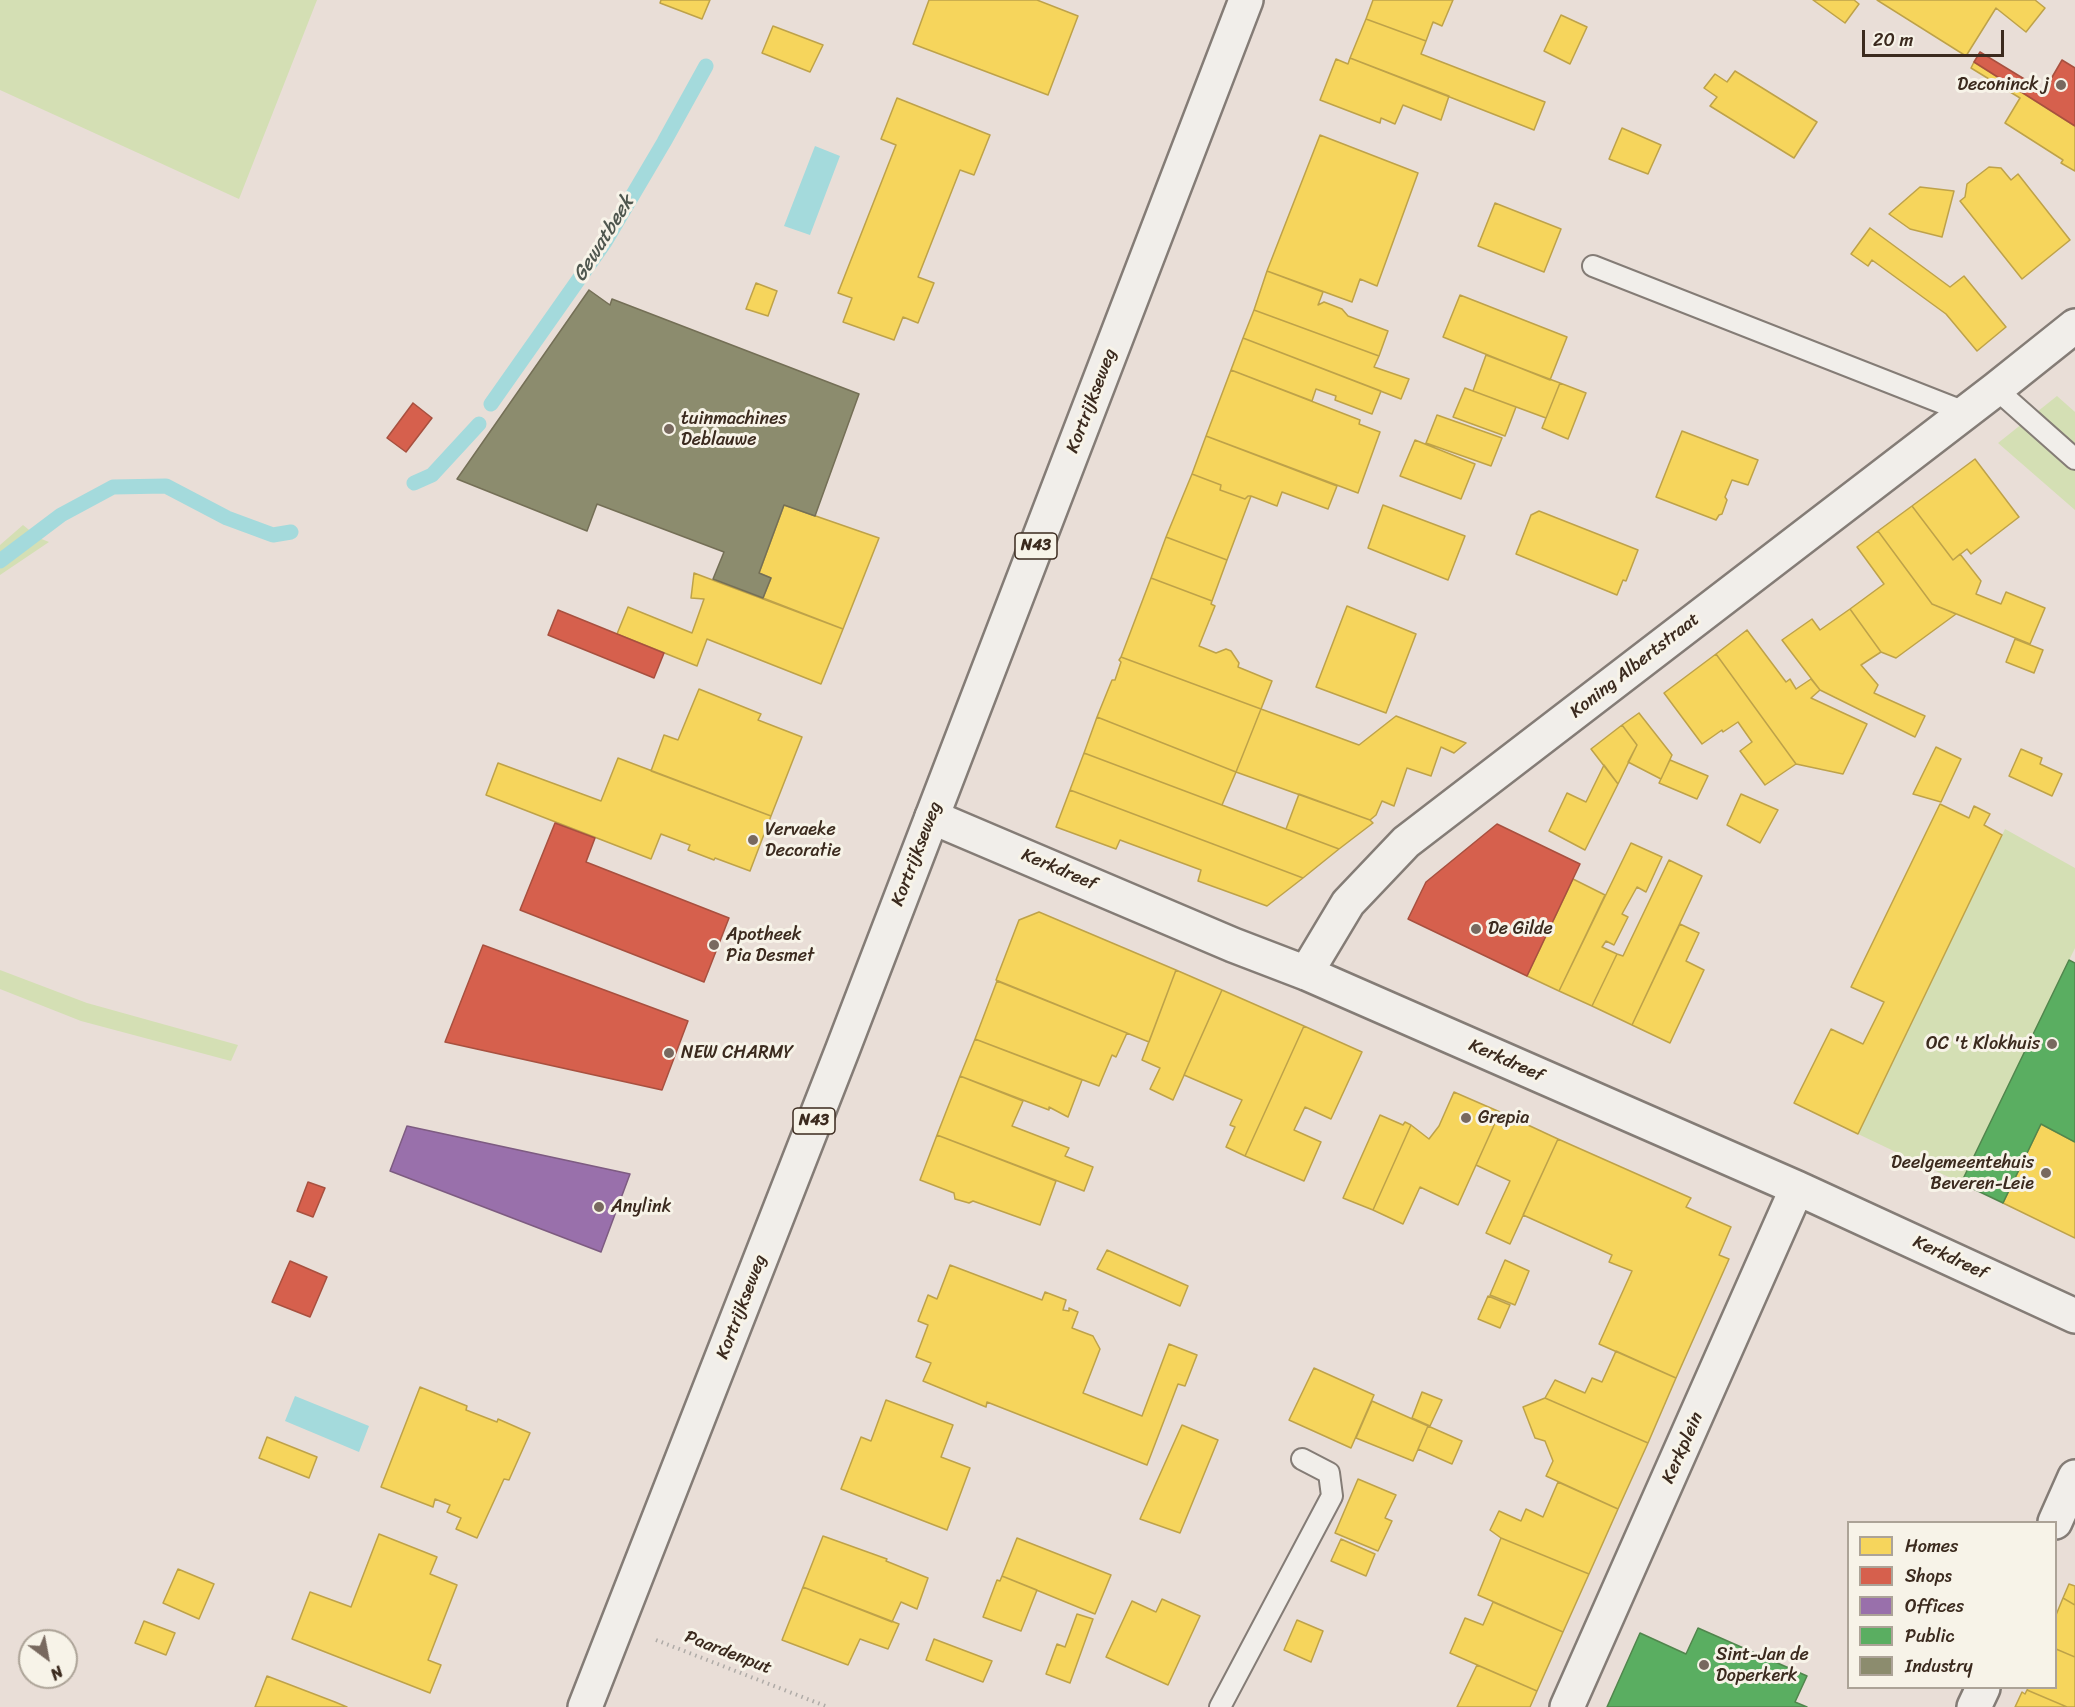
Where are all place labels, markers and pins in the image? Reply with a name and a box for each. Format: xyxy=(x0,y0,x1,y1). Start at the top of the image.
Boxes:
place label: Deconinck j xyxy=(1957,74,2049,96)
marker: Deconinck j xyxy=(2054,78,2068,92)
place label: tuinmachines Deblauwe xyxy=(681,408,787,450)
marker: tuinmachines Deblauwe xyxy=(662,422,676,436)
place label: Vervaeke Decoratie xyxy=(765,819,841,862)
marker: Vervaeke Decoratie xyxy=(746,833,760,847)
place label: De Gilde xyxy=(1488,918,1553,940)
marker: De Gilde xyxy=(1469,922,1483,936)
place label: Apotheek Pia Desmet xyxy=(726,924,814,966)
marker: Apotheek Pia Desmet xyxy=(707,938,721,952)
place label: OC 't Klokhuis xyxy=(1926,1033,2040,1055)
marker: OC 't Klokhuis xyxy=(2045,1037,2059,1051)
place label: NEW CHARMY xyxy=(681,1042,793,1064)
marker: NEW CHARMY xyxy=(662,1046,676,1060)
place label: Grepia xyxy=(1478,1107,1529,1129)
marker: Grepia xyxy=(1459,1111,1473,1125)
place label: Deelgemeentehuis Beveren-Leie xyxy=(1891,1152,2034,1194)
marker: Deelgemeentehuis Beveren-Leie xyxy=(2039,1166,2053,1180)
place label: Anylink xyxy=(611,1196,671,1218)
marker: Anylink xyxy=(592,1200,606,1214)
place label: Sint-Jan de Doperkerk xyxy=(1716,1644,1809,1686)
marker: Sint-Jan de Doperkerk xyxy=(1697,1658,1711,1672)

